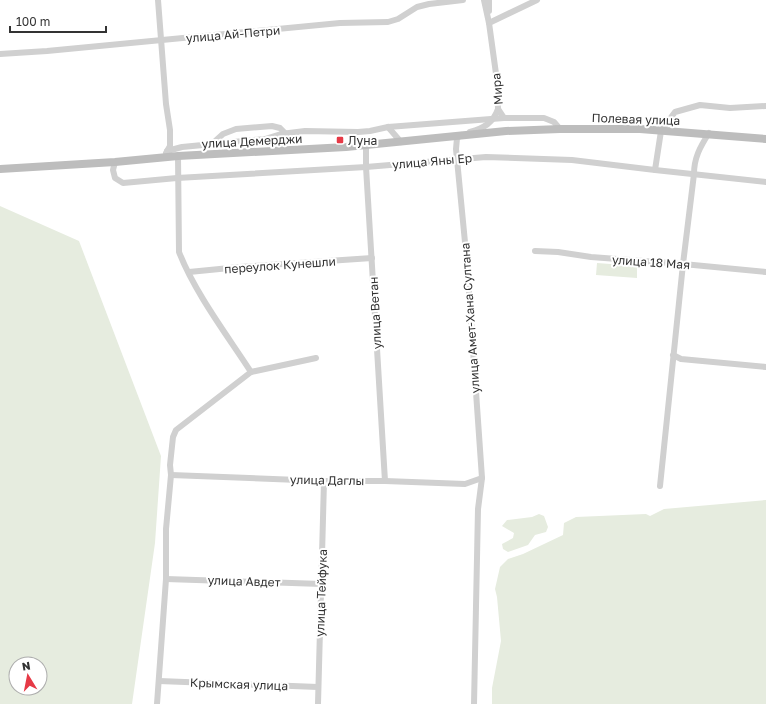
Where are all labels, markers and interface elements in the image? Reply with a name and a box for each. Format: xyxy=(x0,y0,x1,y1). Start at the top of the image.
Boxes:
scale bar xyxy=(10,8,106,34)
text: 100 m xyxy=(16,14,50,29)
street label: улица Ай-Петри xyxy=(185,22,281,46)
street label: Мира xyxy=(488,73,506,105)
street label: Полевая улица xyxy=(591,110,681,128)
street label: улица Демерджи xyxy=(201,131,303,151)
place label: Луна xyxy=(348,133,377,148)
marker: Луна xyxy=(335,135,345,145)
street label: улица Яны Ер xyxy=(391,150,473,172)
street label: улица Амет-Хана Султана xyxy=(457,242,483,394)
street label: улица 18 Мая xyxy=(611,252,691,272)
street label: переулок Кунешли xyxy=(224,254,336,276)
street label: улица Ветан xyxy=(366,276,384,350)
street label: улица Даглы xyxy=(290,472,364,488)
street label: улица Тейфука xyxy=(312,549,330,637)
street label: улица Авдет xyxy=(207,572,281,590)
north arrow xyxy=(8,656,48,696)
text: N xyxy=(21,659,31,673)
street label: Крымская улица xyxy=(190,675,288,693)

